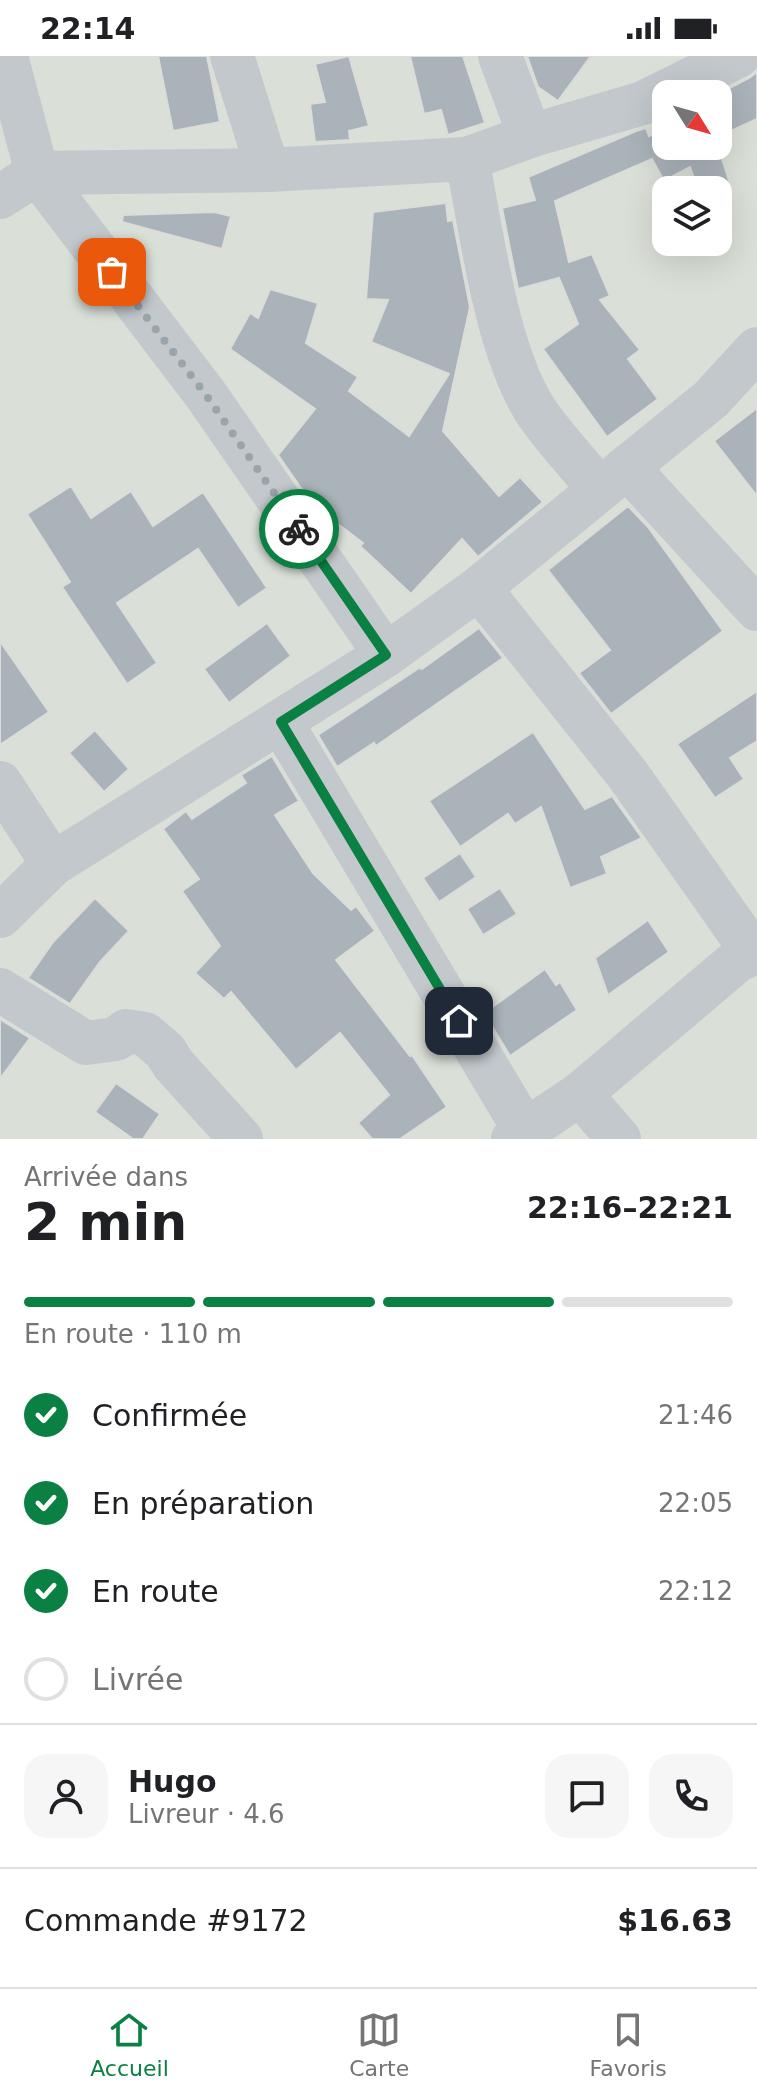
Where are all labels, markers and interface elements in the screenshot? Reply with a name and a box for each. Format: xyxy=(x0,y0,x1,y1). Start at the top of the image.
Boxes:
text: 22:14 xyxy=(40,11,136,46)
north arrow xyxy=(652,80,732,160)
map controls xyxy=(652,80,732,256)
button: layers xyxy=(652,176,732,256)
pin xyxy=(78,238,146,306)
icon: bag xyxy=(90,250,134,294)
courier xyxy=(259,489,339,569)
icon: bike xyxy=(277,507,321,551)
pin xyxy=(425,987,493,1055)
icon: home xyxy=(437,999,481,1043)
text: Arrivée dans xyxy=(24,1162,188,1192)
text: 22:16–22:21 xyxy=(527,1190,733,1225)
text: 2 min xyxy=(24,1192,187,1252)
text: En route · 110 m xyxy=(24,1319,242,1349)
icon: check xyxy=(24,1393,68,1437)
text: Confirmée xyxy=(92,1398,247,1433)
text: 21:46 xyxy=(658,1400,733,1430)
icon: check xyxy=(24,1481,68,1525)
text: En préparation xyxy=(92,1486,314,1521)
text: 22:05 xyxy=(658,1488,733,1518)
icon: check xyxy=(24,1569,68,1613)
text: En route xyxy=(92,1574,219,1609)
text: 22:12 xyxy=(658,1576,733,1606)
text: Livrée xyxy=(92,1662,183,1697)
button: person xyxy=(24,1754,108,1838)
button: chat xyxy=(545,1754,629,1838)
button: phone xyxy=(649,1754,733,1838)
text: Hugo xyxy=(128,1764,217,1799)
text: Livreur · 4.6 xyxy=(128,1799,285,1829)
text: Commande #9172 xyxy=(24,1903,308,1938)
text: $16.63 xyxy=(617,1903,733,1938)
tab: Accueil xyxy=(90,2008,169,2081)
tab: Carte xyxy=(349,2008,409,2081)
tab: Favoris xyxy=(590,2008,667,2081)

